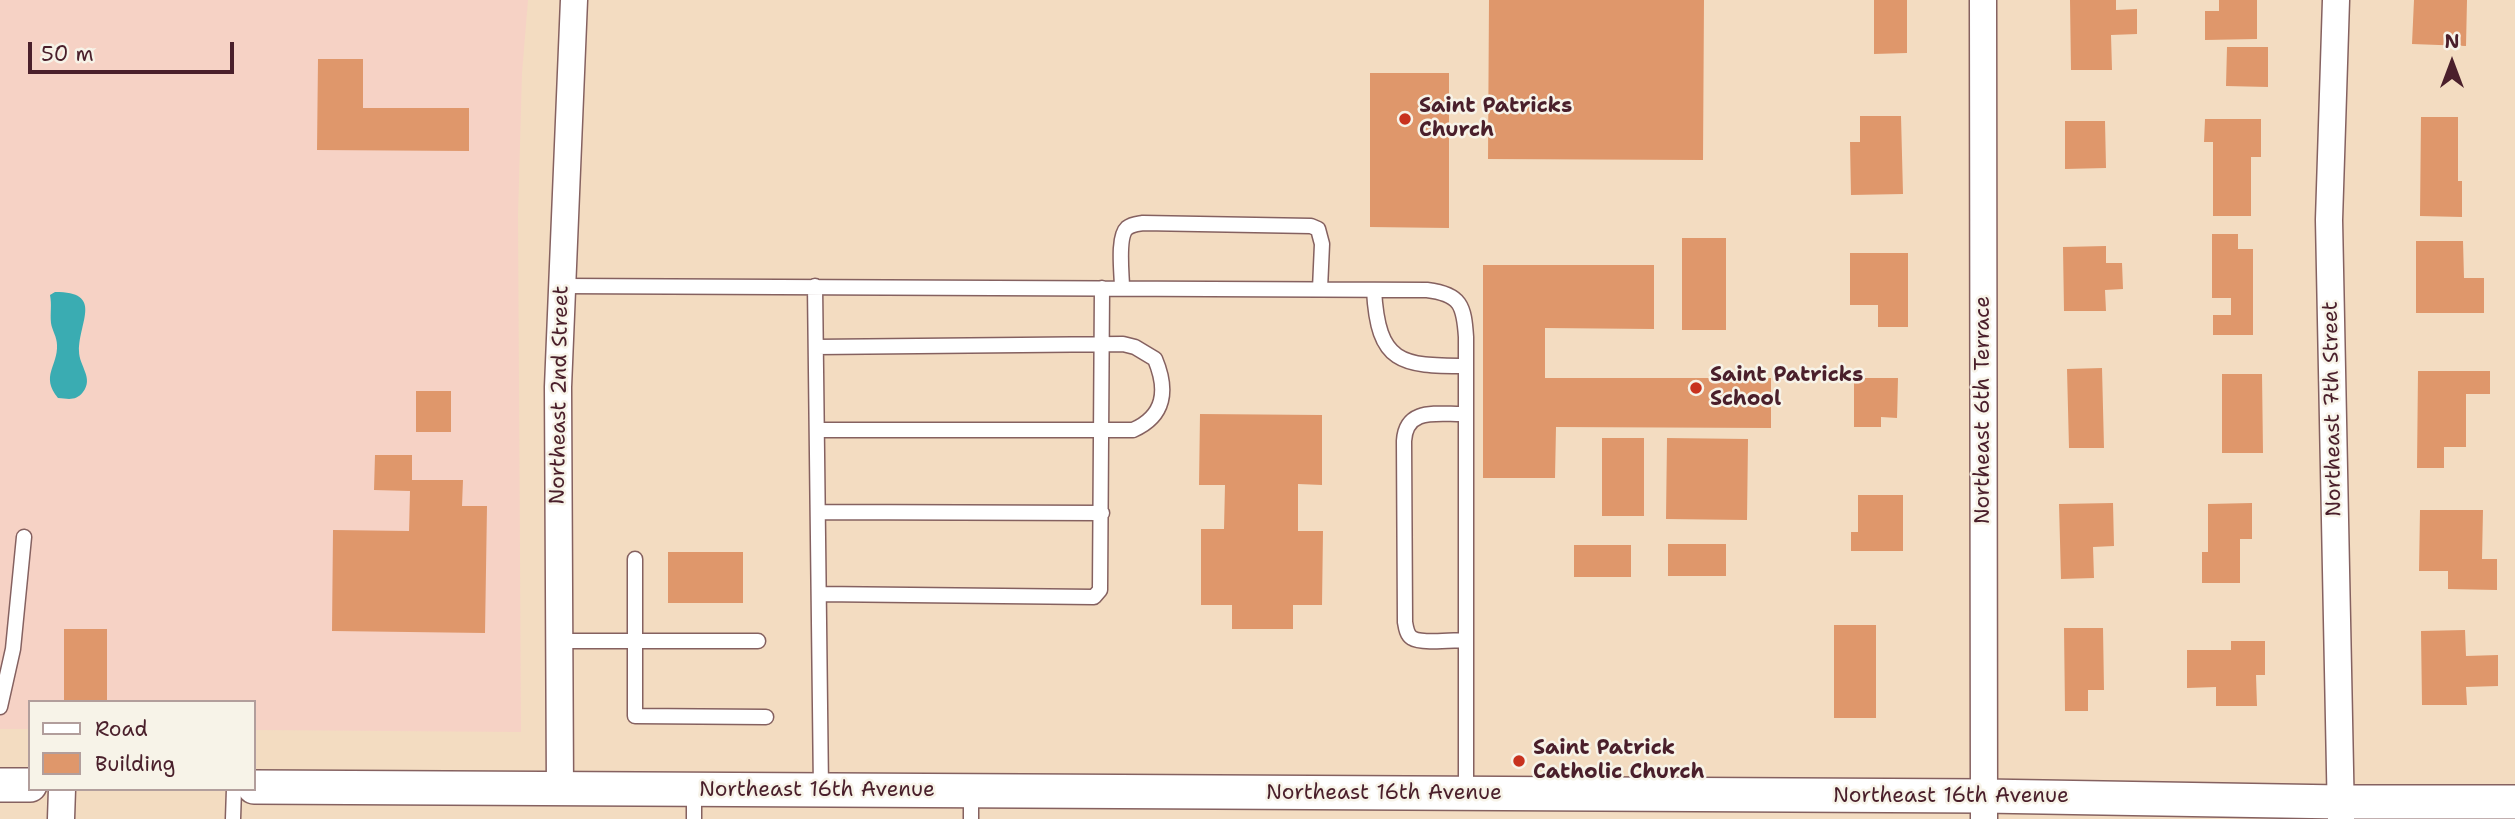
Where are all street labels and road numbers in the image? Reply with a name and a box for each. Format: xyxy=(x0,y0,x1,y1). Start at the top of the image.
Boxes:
street label: Northeast 2nd Street xyxy=(545,285,575,505)
street label: Northeast 6th Terrace xyxy=(1971,296,1997,524)
street label: Northeast 7th Street xyxy=(2319,301,2347,517)
street label: Northeast 16th Avenue xyxy=(699,778,935,804)
street label: Northeast 16th Avenue xyxy=(1266,781,1502,807)
street label: Northeast 16th Avenue xyxy=(1833,784,2069,810)

